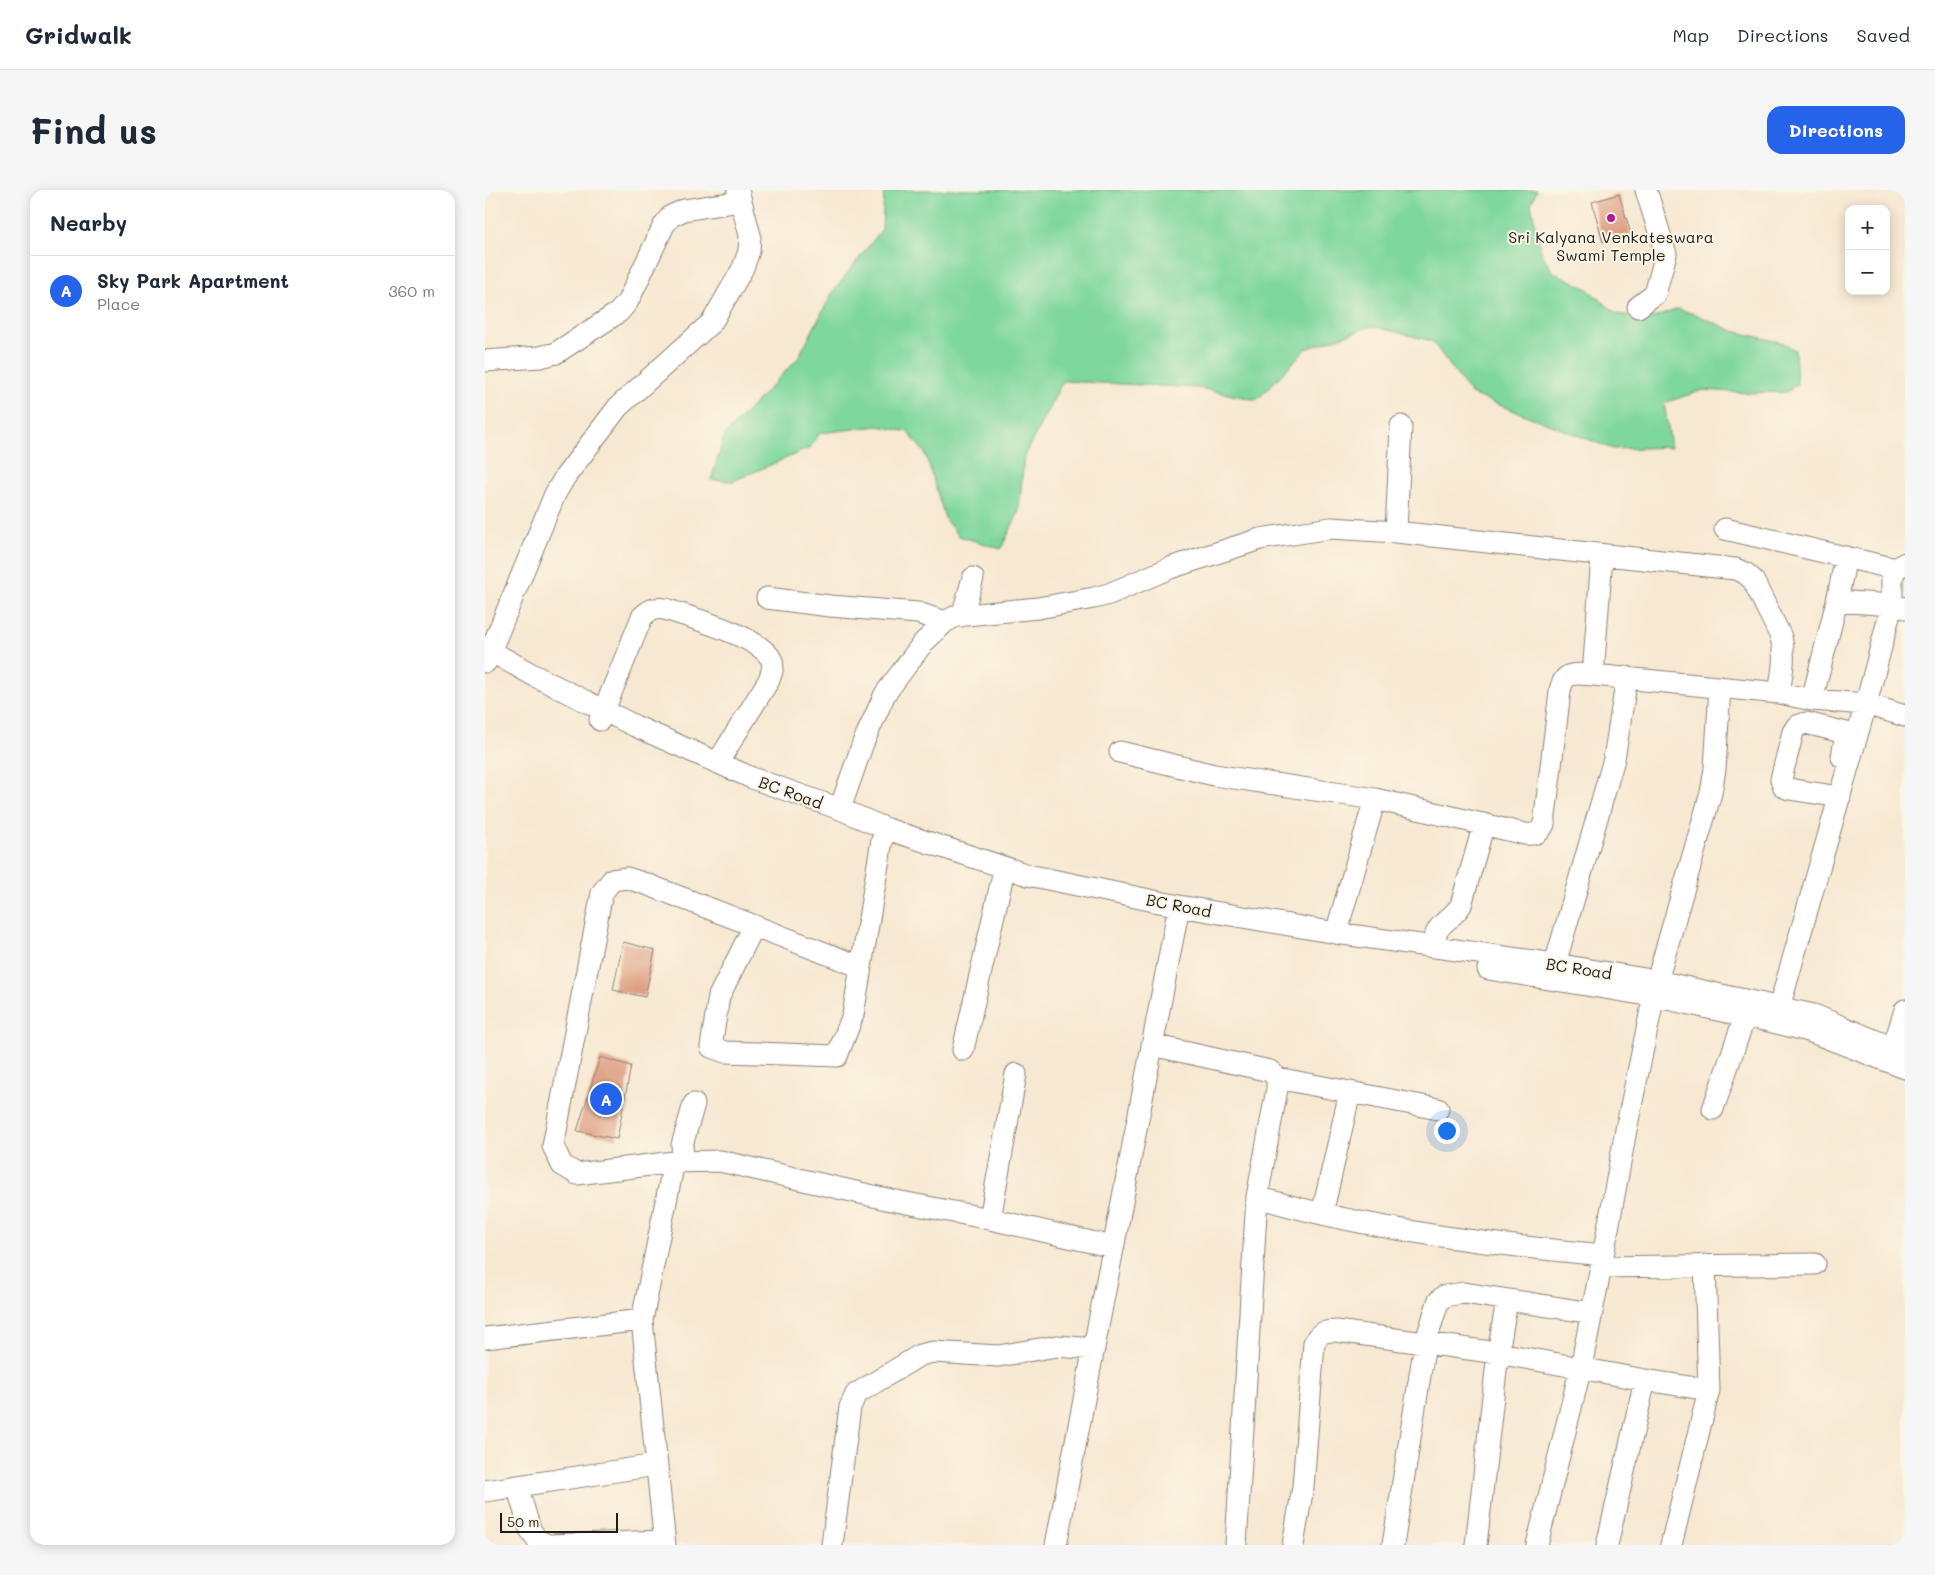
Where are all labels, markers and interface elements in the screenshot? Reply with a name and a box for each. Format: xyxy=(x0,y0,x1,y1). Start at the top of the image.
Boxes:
text: Gridwalk xyxy=(25,19,132,50)
text: Map xyxy=(1672,23,1709,47)
text: Directions xyxy=(1737,23,1829,47)
text: Saved xyxy=(1857,23,1910,47)
button: Directions xyxy=(1767,106,1905,154)
text: Find us xyxy=(30,107,157,153)
map controls xyxy=(1845,205,1890,295)
button: + xyxy=(1845,205,1890,250)
text: Nearby xyxy=(50,209,127,236)
marker: Sri Kalyana Venkateswara Swami Temple xyxy=(1605,212,1617,224)
place label: Sri Kalyana Venkateswara Swami Temple xyxy=(1508,226,1714,265)
button: − xyxy=(1845,250,1890,295)
text: Sky Park Apartment xyxy=(97,268,289,293)
text: A xyxy=(60,280,72,301)
text: 360 m xyxy=(388,280,435,301)
text: Place xyxy=(97,293,140,314)
street label: BC Road xyxy=(756,771,826,813)
street label: BC Road xyxy=(1144,888,1214,922)
street label: BC Road xyxy=(1545,952,1613,984)
pin: A xyxy=(590,1080,622,1118)
your location xyxy=(1434,1118,1460,1144)
scale bar xyxy=(500,1510,617,1533)
text: 50 m xyxy=(507,1512,539,1531)

